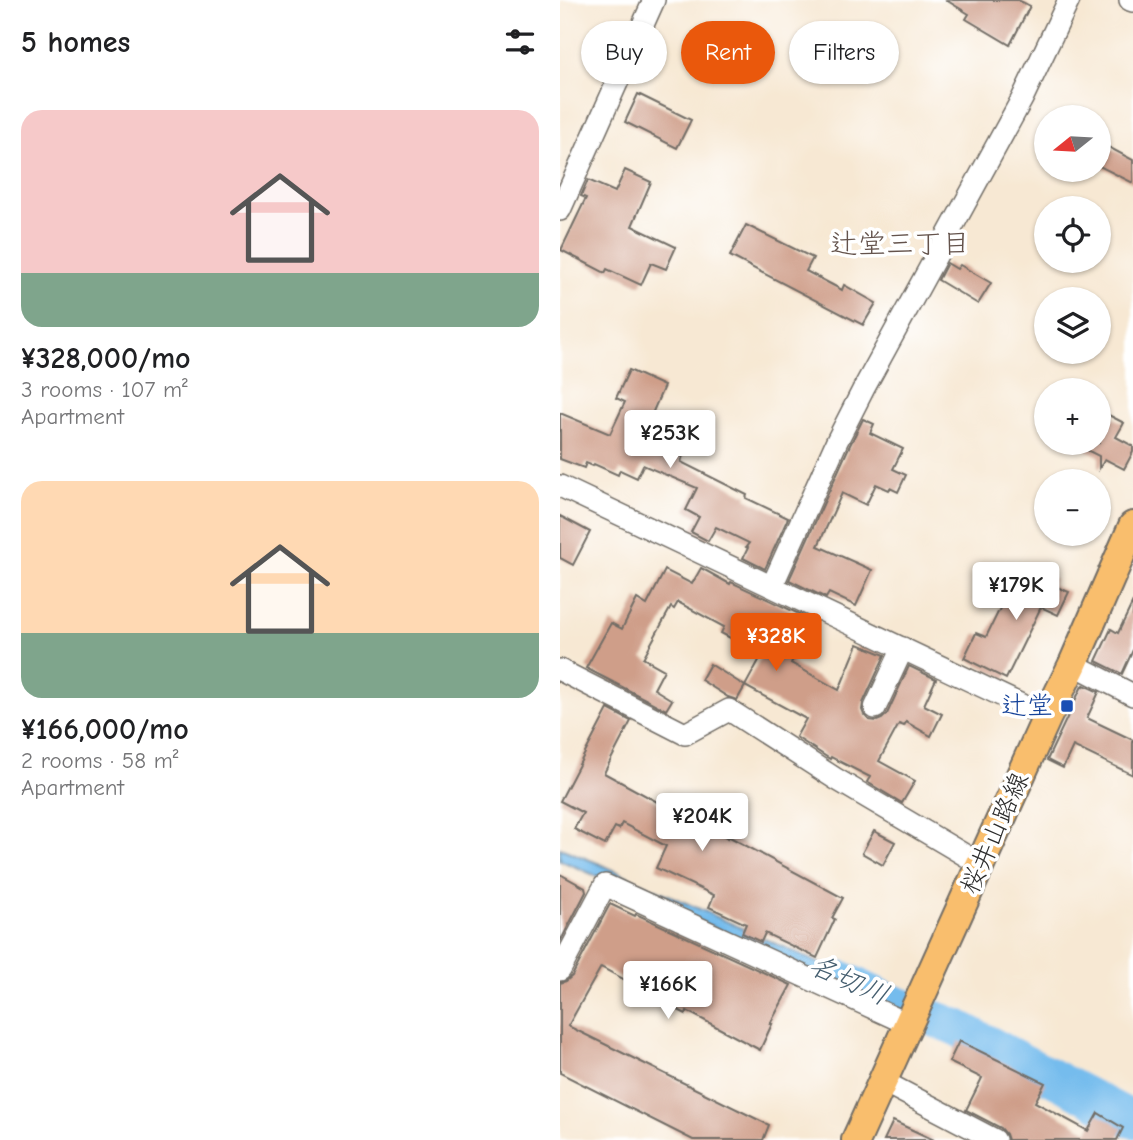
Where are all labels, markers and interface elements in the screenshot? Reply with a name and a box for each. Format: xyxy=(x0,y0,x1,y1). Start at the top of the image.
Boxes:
chip: Buy xyxy=(581,21,667,84)
chip: Rent xyxy=(681,21,775,84)
chip: Filters xyxy=(789,21,899,84)
icon: filters xyxy=(501,23,539,61)
text: 5 homes xyxy=(21,25,130,60)
north arrow xyxy=(1034,105,1111,182)
map controls xyxy=(1034,105,1111,546)
icon: home xyxy=(217,155,343,281)
button: locate xyxy=(1034,196,1111,273)
district label: 辻堂三丁目 xyxy=(830,228,970,260)
button: layers xyxy=(1034,287,1111,364)
text: ¥328,000/mo xyxy=(21,341,191,376)
text: 3 rooms · 107 m² xyxy=(21,376,188,403)
button: + xyxy=(1034,378,1111,455)
text: Apartment xyxy=(21,403,124,430)
pin: ¥253K xyxy=(621,410,719,470)
text: ¥253K xyxy=(640,419,700,446)
button: − xyxy=(1034,469,1111,546)
icon: home xyxy=(217,526,343,652)
pin: ¥179K xyxy=(967,562,1065,622)
text: ¥179K xyxy=(988,571,1044,598)
pin: ¥328K xyxy=(727,614,825,673)
text: ¥328K xyxy=(747,622,805,649)
place label: 辻堂 xyxy=(1001,691,1053,721)
marker: 辻堂 xyxy=(1059,698,1075,714)
text: ¥166,000/mo xyxy=(21,712,189,747)
text: 2 rooms · 58 m² xyxy=(21,747,179,774)
street label: 桜井山路線 xyxy=(955,768,1035,898)
text: Apartment xyxy=(21,774,124,801)
pin: ¥204K xyxy=(653,794,751,853)
text: ¥204K xyxy=(672,802,732,829)
water label: 名切川 xyxy=(804,948,894,1012)
pin: ¥166K xyxy=(619,962,717,1021)
text: ¥166K xyxy=(639,970,697,997)

